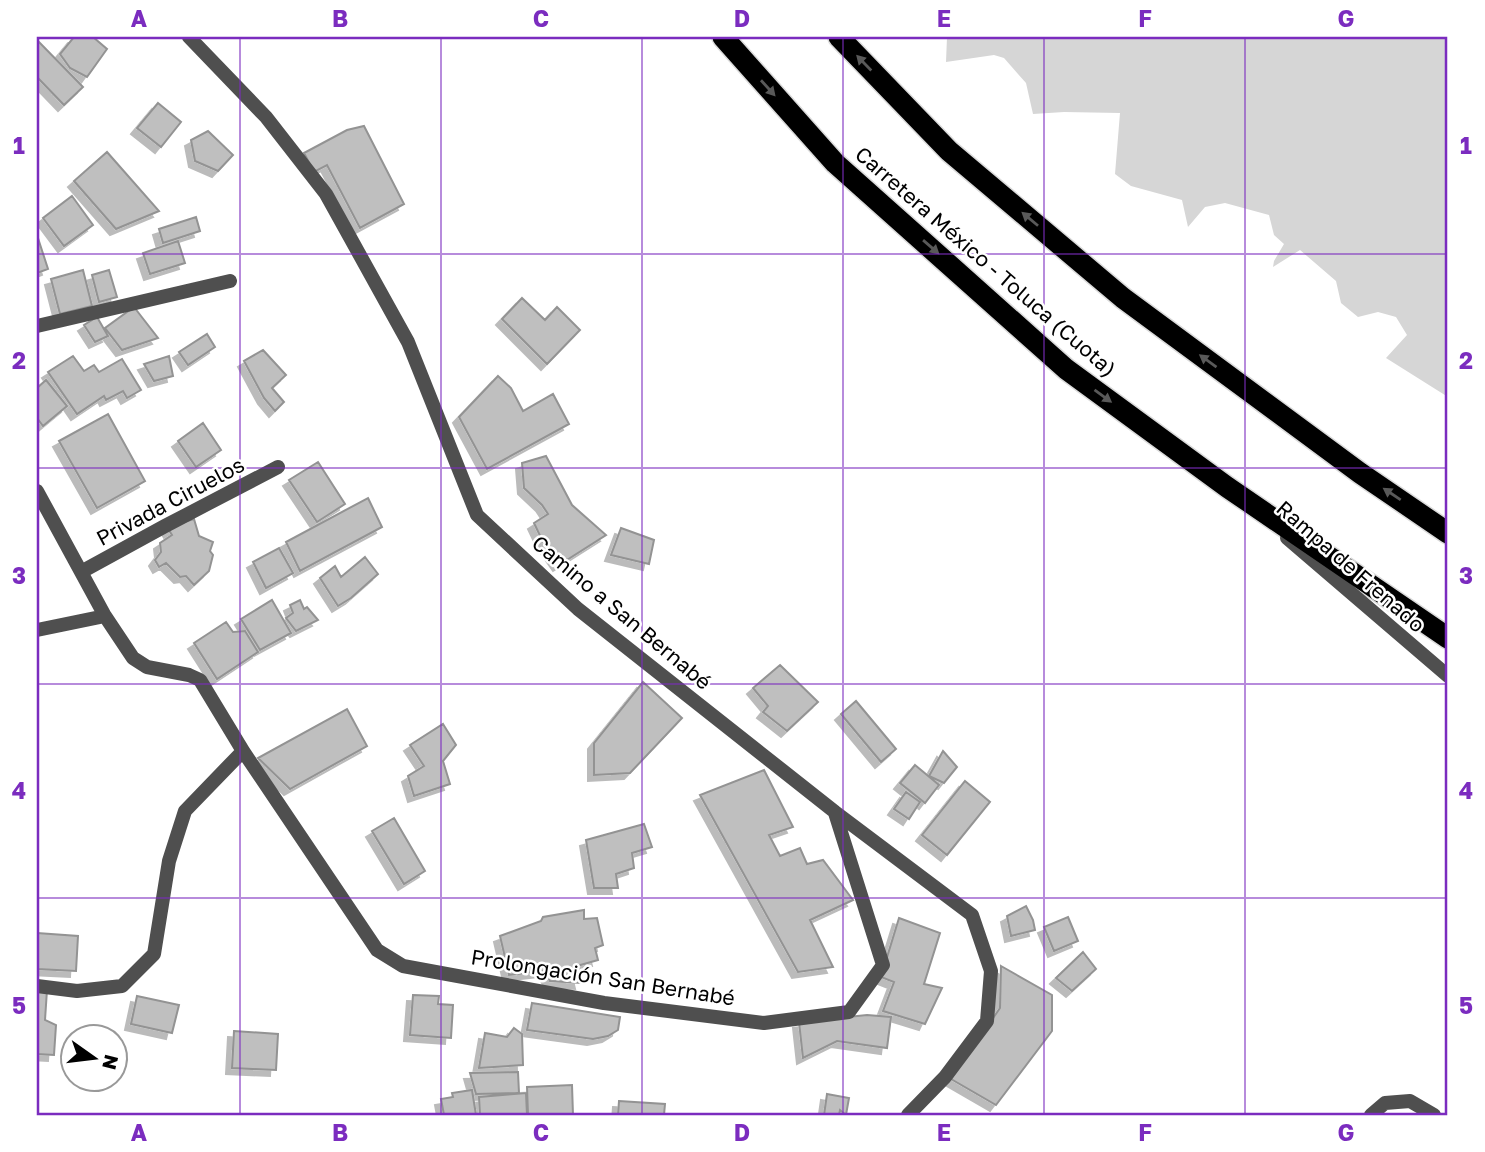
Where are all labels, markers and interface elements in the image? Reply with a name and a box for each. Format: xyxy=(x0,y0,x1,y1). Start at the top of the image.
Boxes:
text: A xyxy=(131,4,148,32)
text: B xyxy=(332,4,348,32)
text: C xyxy=(533,4,549,32)
text: D xyxy=(734,4,750,32)
text: E xyxy=(937,4,951,32)
text: F xyxy=(1138,4,1152,32)
text: G xyxy=(1338,4,1354,32)
one-way arrow xyxy=(857,55,873,72)
one-way arrow xyxy=(760,79,776,97)
text: 1 xyxy=(13,131,25,159)
text: 1 xyxy=(1460,131,1472,159)
street label: Carretera México - Toluca (Cuota) xyxy=(850,141,1122,381)
one-way arrow xyxy=(1021,212,1038,227)
one-way arrow xyxy=(922,239,940,255)
text: 2 xyxy=(12,346,26,374)
text: 2 xyxy=(1459,346,1473,374)
one-way arrow xyxy=(1199,354,1217,368)
one-way arrow xyxy=(1093,388,1111,403)
street label: Privada Ciruelos xyxy=(92,451,248,551)
one-way arrow xyxy=(1383,487,1401,501)
street label: Rampa de Frenado xyxy=(1272,495,1430,637)
street label: Camino a San Bernabé xyxy=(527,529,717,695)
text: 3 xyxy=(12,561,26,589)
text: 3 xyxy=(1459,561,1473,589)
text: 4 xyxy=(12,776,26,804)
text: 4 xyxy=(1459,776,1473,804)
street label: Prolongación San Bernabé xyxy=(469,943,737,1011)
text: 5 xyxy=(12,991,26,1019)
text: 5 xyxy=(1459,991,1473,1019)
north arrow xyxy=(60,1023,130,1092)
text: N xyxy=(98,1052,124,1072)
text: A xyxy=(131,1118,148,1146)
text: B xyxy=(332,1118,348,1146)
text: C xyxy=(533,1118,549,1146)
text: D xyxy=(734,1118,750,1146)
text: E xyxy=(937,1118,951,1146)
text: F xyxy=(1138,1118,1152,1146)
text: G xyxy=(1338,1118,1354,1146)

